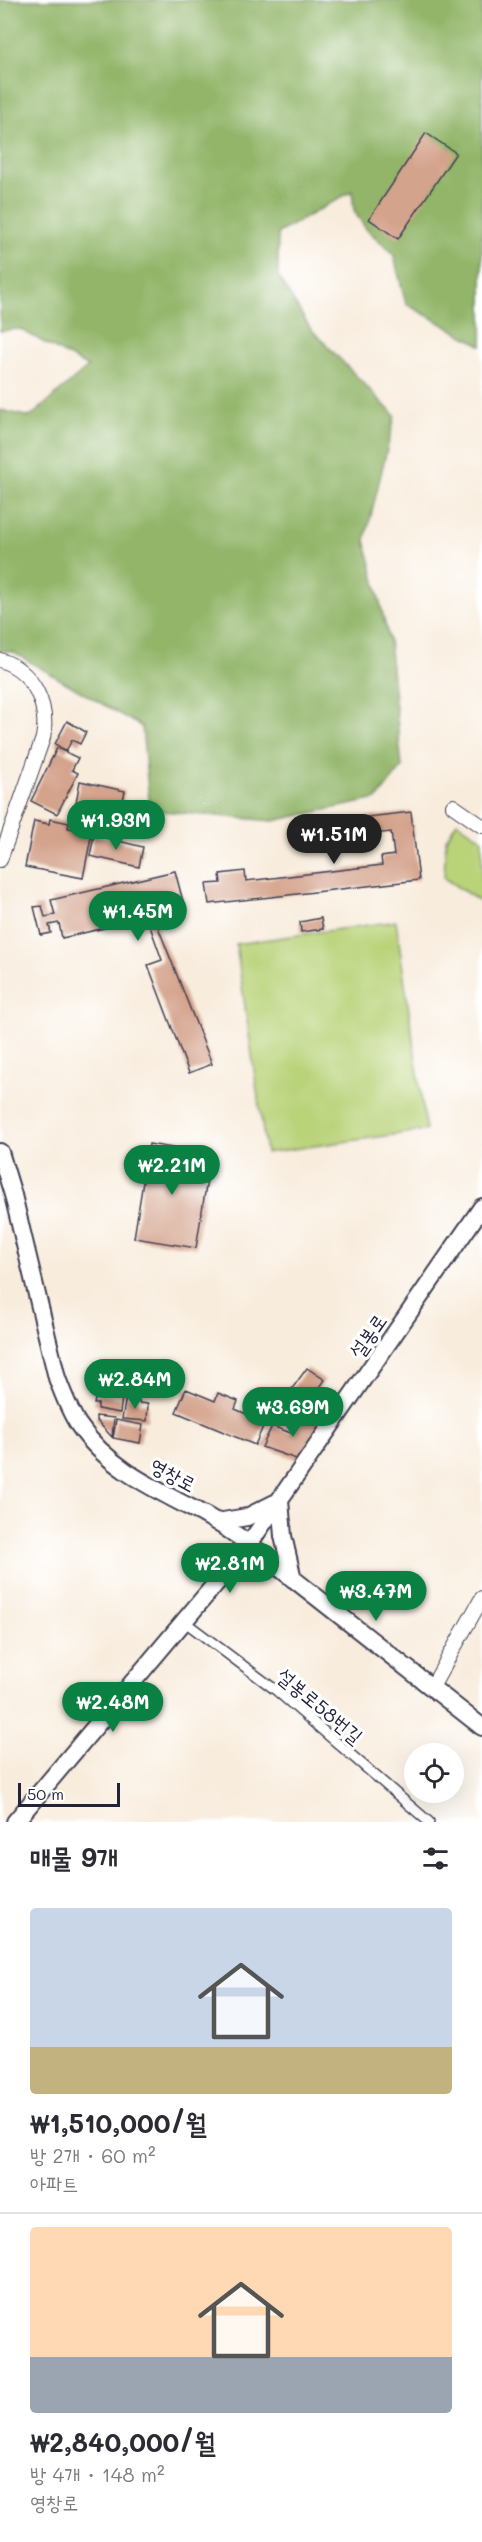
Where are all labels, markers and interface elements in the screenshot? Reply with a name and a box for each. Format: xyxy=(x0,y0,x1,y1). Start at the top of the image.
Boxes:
pin: ₩1.93M xyxy=(67,800,165,851)
text: ₩1.93M xyxy=(81,806,151,832)
pin: ₩1.51M xyxy=(285,814,383,865)
text: ₩1.51M xyxy=(301,820,367,846)
pin: ₩1.45M xyxy=(89,891,187,942)
text: ₩1.45M xyxy=(103,897,173,923)
pin: ₩2.21M xyxy=(123,1145,221,1196)
text: ₩2.21M xyxy=(138,1151,206,1177)
street label: 설봉로 xyxy=(343,1308,392,1363)
pin: ₩2.84M xyxy=(86,1359,184,1410)
text: ₩2.84M xyxy=(98,1365,172,1391)
pin: ₩3.69M xyxy=(244,1387,342,1438)
text: ₩3.69M xyxy=(256,1393,330,1419)
street label: 영창로 xyxy=(146,1451,201,1497)
pin: ₩2.81M xyxy=(181,1543,279,1594)
text: ₩2.81M xyxy=(195,1549,265,1575)
pin: ₩3.47M xyxy=(327,1571,425,1622)
text: ₩3.47M xyxy=(339,1577,413,1603)
street label: 설봉로58번길 xyxy=(272,1662,369,1749)
pin: ₩2.48M xyxy=(64,1682,162,1733)
text: ₩2.48M xyxy=(76,1688,150,1714)
map controls xyxy=(404,1743,464,1803)
button: locate xyxy=(404,1743,464,1803)
scale bar xyxy=(18,1780,120,1808)
text: 50 m xyxy=(27,1783,64,1804)
text: 매물 9개 xyxy=(30,1840,118,1874)
icon: filters xyxy=(419,1842,452,1875)
icon: home xyxy=(187,1947,295,2055)
text: ₩1,510,000/월 xyxy=(30,2106,207,2140)
text: 방 2개 · 60 m² xyxy=(30,2142,156,2168)
text: 아파트 xyxy=(30,2170,78,2196)
icon: home xyxy=(187,2266,295,2374)
text: ₩2,840,000/월 xyxy=(30,2425,215,2459)
text: 방 4개 · 148 m² xyxy=(30,2461,165,2487)
text: 영창로 xyxy=(30,2489,78,2515)

